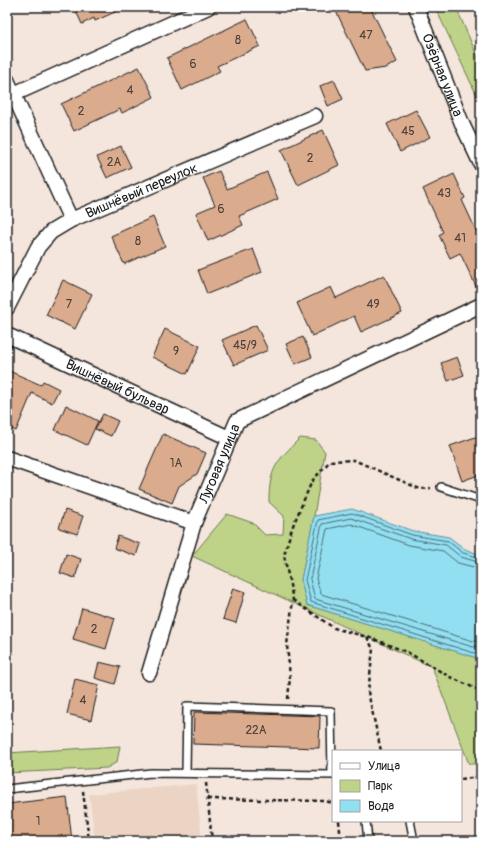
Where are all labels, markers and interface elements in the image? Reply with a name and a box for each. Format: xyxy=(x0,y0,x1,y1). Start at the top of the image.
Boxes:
house number: 47 xyxy=(359,28,373,43)
street label: Озёрная улица xyxy=(419,31,467,119)
house number: 8 xyxy=(235,33,241,48)
house number: 6 xyxy=(190,57,197,72)
house number: 4 xyxy=(127,83,134,98)
house number: 2 xyxy=(78,104,85,119)
house number: 45 xyxy=(401,124,415,139)
house number: 2 xyxy=(307,151,314,166)
house number: 2А xyxy=(107,155,121,170)
street label: Вишнёвый переулок xyxy=(83,159,200,221)
house number: 43 xyxy=(437,186,451,201)
house number: 6 xyxy=(218,202,225,217)
house number: 41 xyxy=(454,231,466,246)
house number: 8 xyxy=(135,234,141,249)
house number: 7 xyxy=(66,297,73,312)
house number: 49 xyxy=(366,297,380,312)
house number: 45/9 xyxy=(233,338,257,353)
house number: 9 xyxy=(173,344,179,359)
street label: Вишнёвый бульвар xyxy=(63,355,172,418)
street label: Луговая улица xyxy=(194,421,243,507)
house number: 1А xyxy=(170,456,182,471)
house number: 2 xyxy=(91,622,98,637)
house number: 4 xyxy=(80,693,87,708)
house number: 22А xyxy=(245,723,267,738)
legend xyxy=(332,750,462,822)
text: Улица xyxy=(368,759,400,774)
text: Парк xyxy=(368,779,393,794)
text: Вода xyxy=(368,799,394,814)
house number: 1 xyxy=(36,814,40,829)

